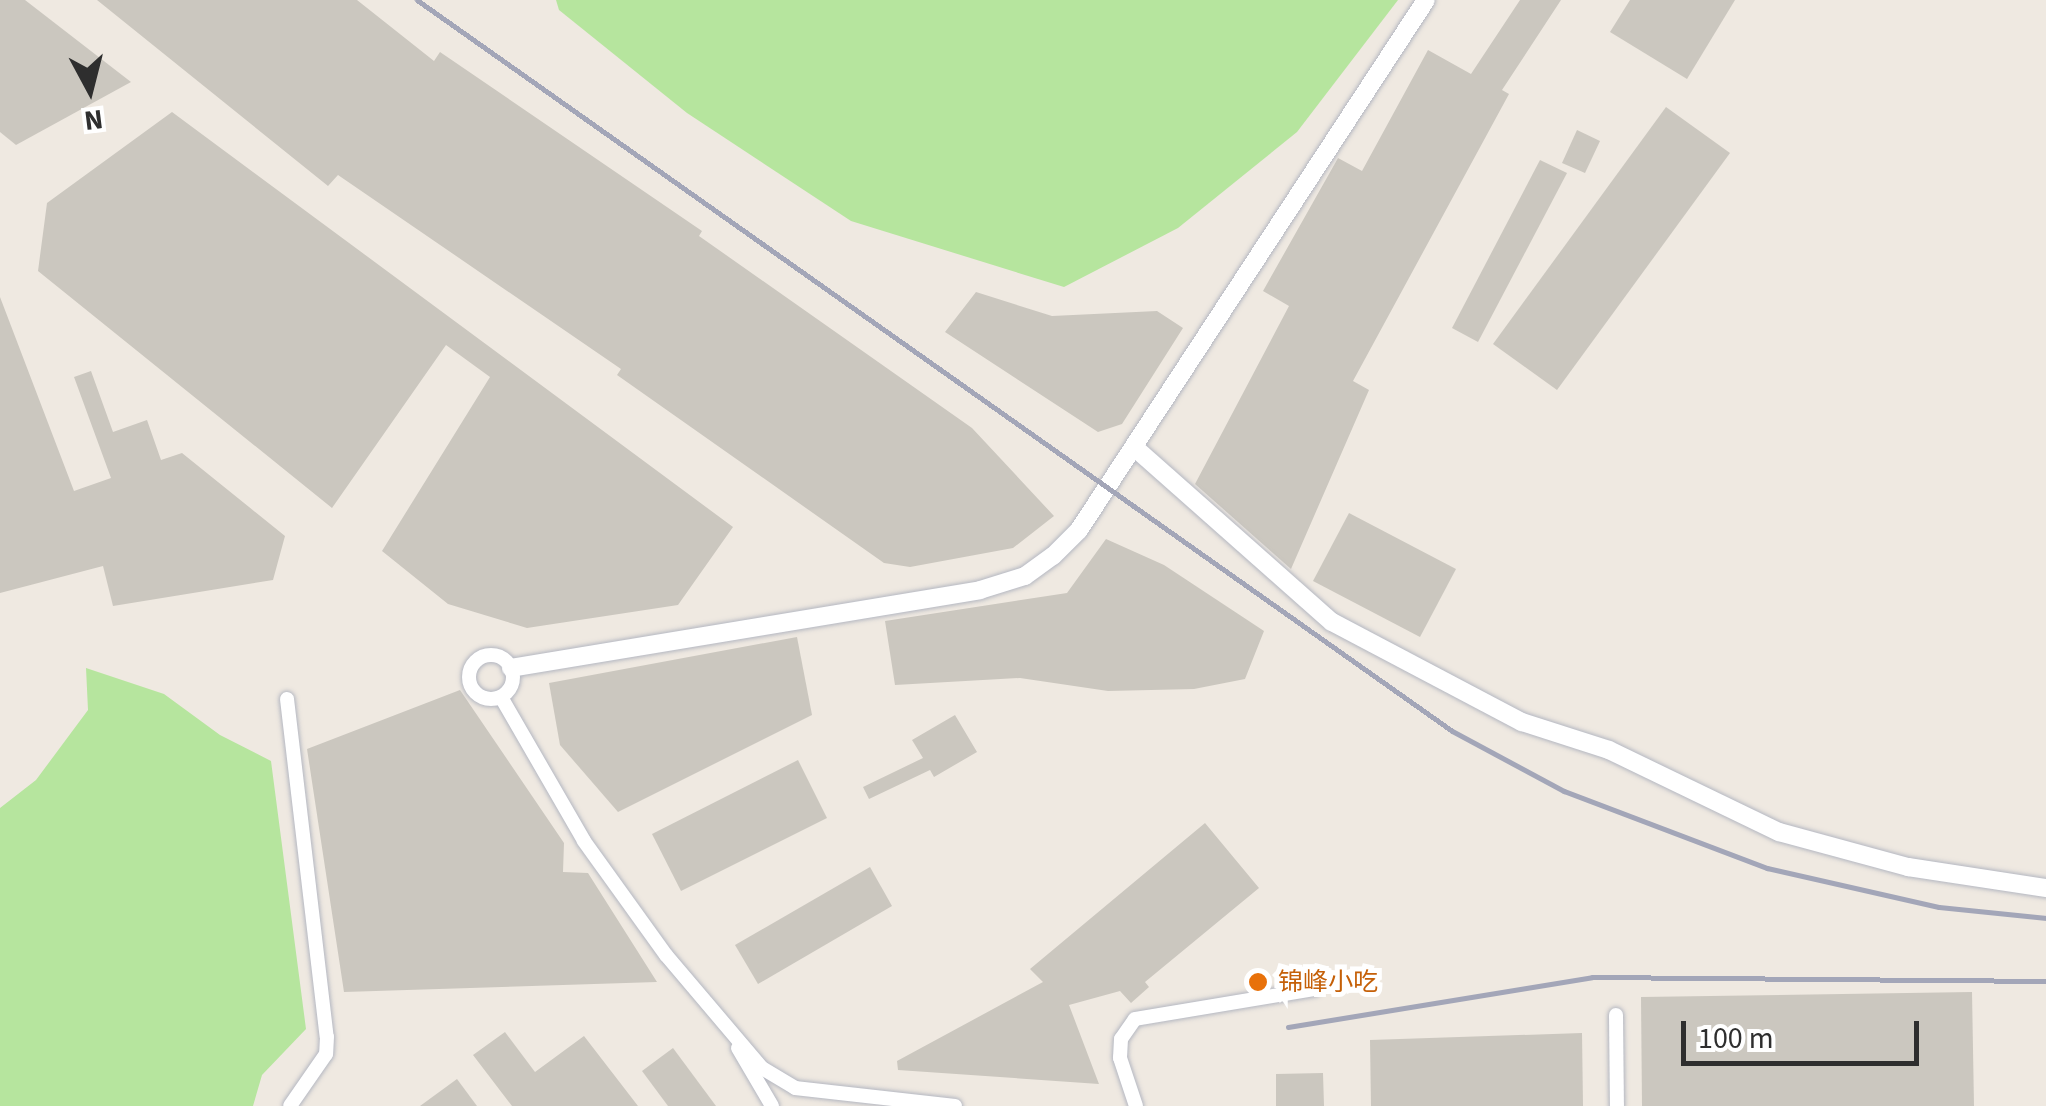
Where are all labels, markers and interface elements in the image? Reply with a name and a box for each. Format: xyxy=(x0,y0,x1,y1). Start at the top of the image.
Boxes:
north arrow xyxy=(40,40,140,140)
text: N xyxy=(82,99,105,141)
place label: 锦峰小吃 xyxy=(1278,967,1378,997)
marker: 锦峰小吃 xyxy=(1247,971,1269,993)
scale bar xyxy=(1686,1001,1924,1063)
text: 100 m xyxy=(1698,1017,1774,1060)

